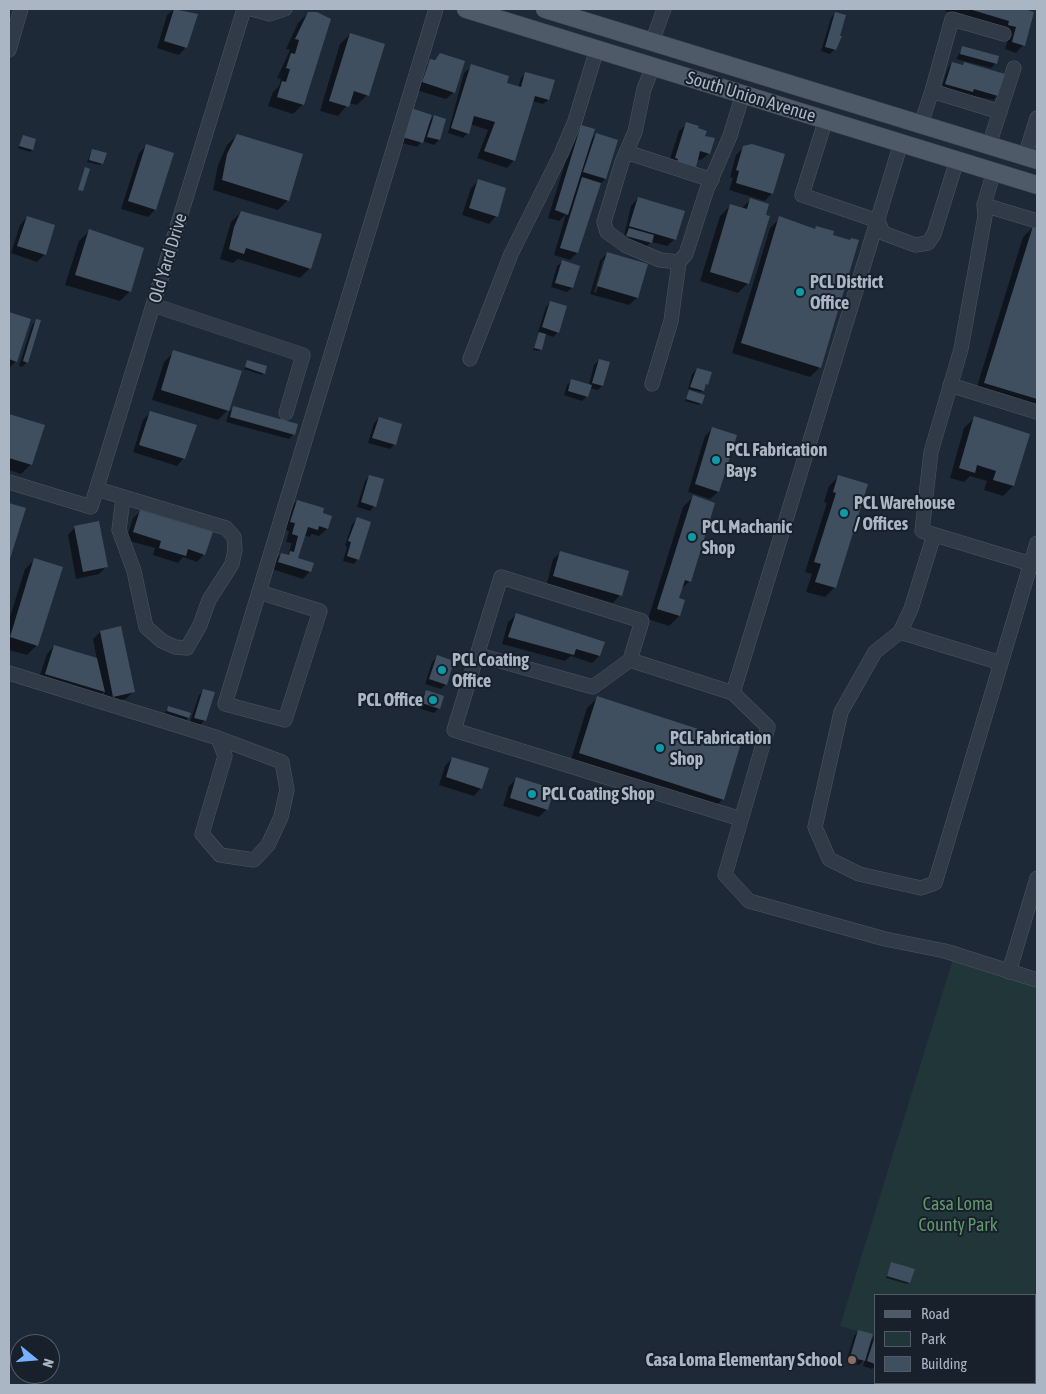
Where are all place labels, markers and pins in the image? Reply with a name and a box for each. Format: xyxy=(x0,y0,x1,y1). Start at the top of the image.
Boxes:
place label: PCL District Office xyxy=(810,271,883,314)
marker: PCL District Office xyxy=(794,286,806,298)
place label: PCL Fabrication Bays xyxy=(726,439,827,482)
marker: PCL Fabrication Bays xyxy=(710,454,722,466)
place label: PCL Warehouse / Offices xyxy=(854,492,955,534)
marker: PCL Warehouse / Offices xyxy=(838,507,850,519)
place label: PCL Machanic Shop xyxy=(702,516,792,558)
marker: PCL Machanic Shop xyxy=(686,531,698,543)
place label: PCL Coating Office xyxy=(452,649,529,692)
marker: PCL Coating Office xyxy=(436,664,448,676)
place label: PCL Office xyxy=(357,689,423,711)
marker: PCL Office xyxy=(427,694,439,706)
place label: PCL Fabrication Shop xyxy=(670,727,771,770)
marker: PCL Fabrication Shop xyxy=(654,742,666,754)
place label: PCL Coating Shop xyxy=(542,783,655,805)
marker: PCL Coating Shop xyxy=(526,788,538,800)
place label: Casa Loma Elementary School xyxy=(645,1349,842,1371)
marker: Casa Loma Elementary School xyxy=(846,1354,858,1366)

